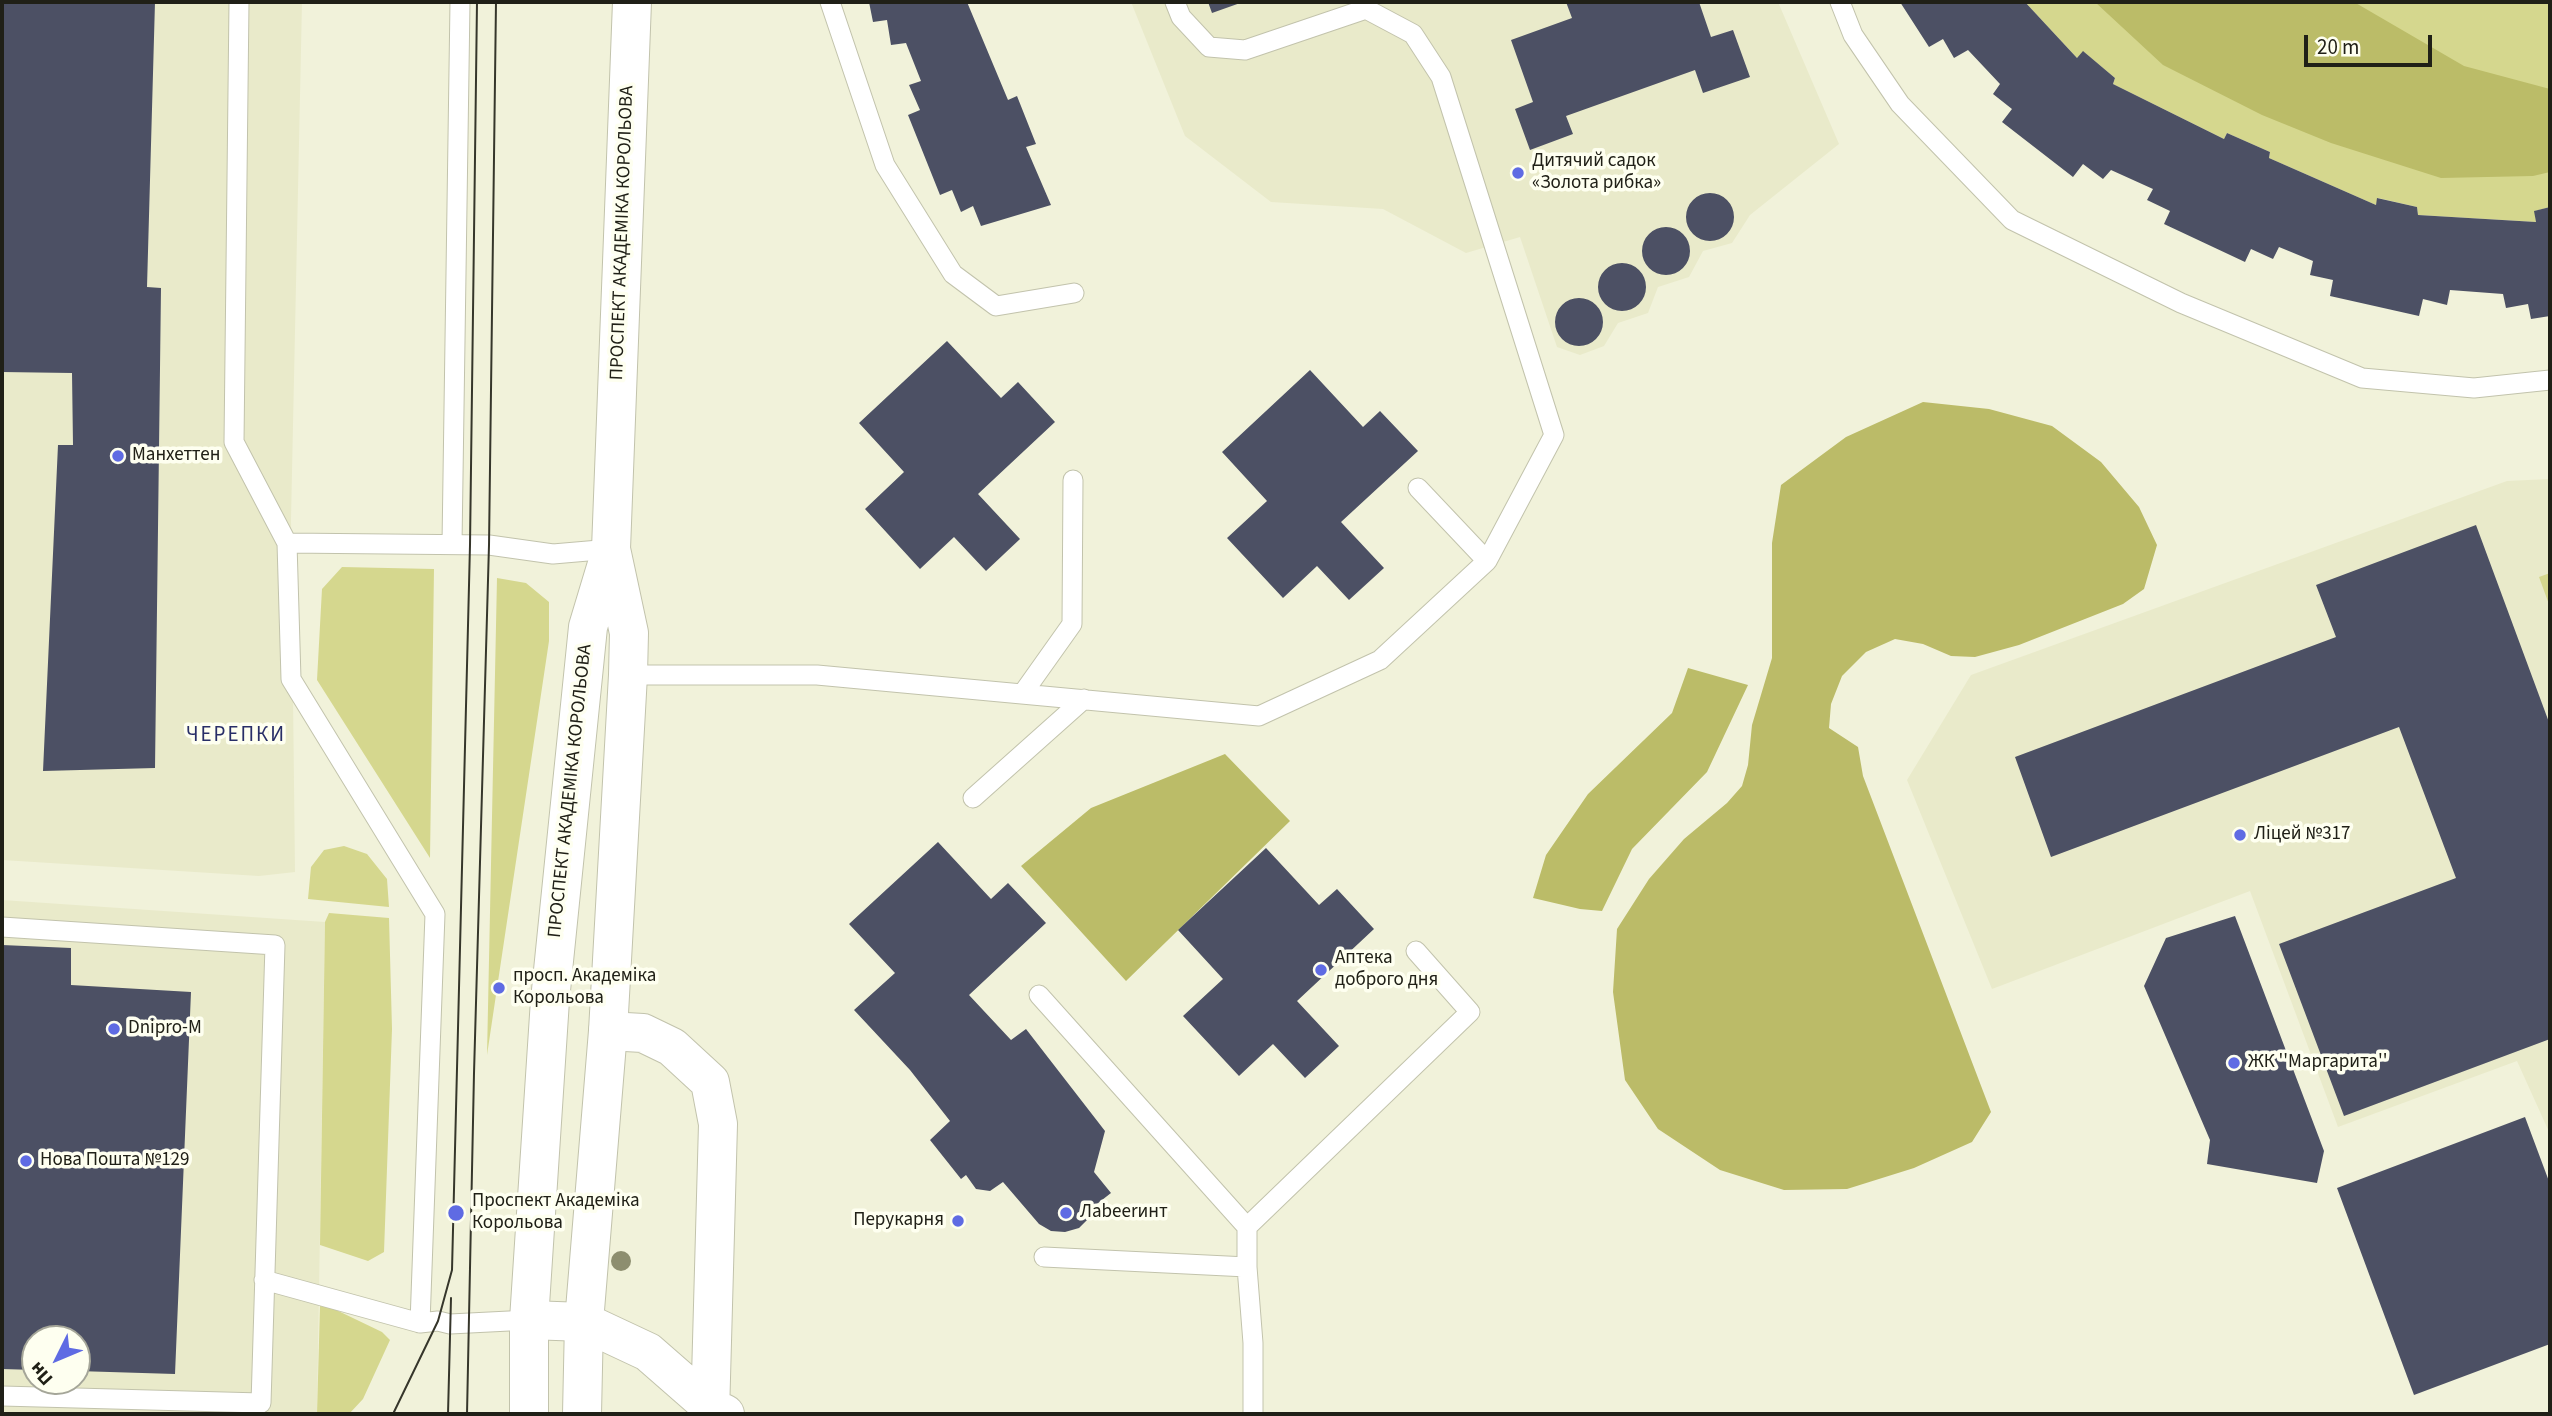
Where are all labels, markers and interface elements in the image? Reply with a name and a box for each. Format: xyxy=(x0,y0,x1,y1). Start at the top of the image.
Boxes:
scale bar xyxy=(2307,21,2435,65)
text: 20 m xyxy=(2317,32,2359,62)
street label: ПРОСПЕКТ АКАДЕМІКА КОРОЛЬОВА xyxy=(606,85,640,381)
place label: Дитячий садок «Золота рибка» xyxy=(1532,151,1661,195)
marker: Дитячий садок «Золота рибка» xyxy=(1510,165,1526,181)
place label: Манхеттен xyxy=(132,445,220,467)
marker: Манхеттен xyxy=(110,448,126,464)
street label: ПРОСПЕКТ АКАДЕМІКА КОРОЛЬОВА xyxy=(544,643,598,939)
district label: ЧЕРЕПКИ xyxy=(187,723,285,749)
place label: Ліцей №317 xyxy=(2254,824,2351,846)
marker: Ліцей №317 xyxy=(2232,827,2248,843)
place label: Аптека доброго дня xyxy=(1335,948,1438,992)
marker: Аптека доброго дня xyxy=(1313,962,1329,978)
place label: просп. Академіка Корольова xyxy=(513,966,656,1010)
marker: просп. Академіка Корольова xyxy=(491,980,507,996)
place label: Dnipro-M xyxy=(128,1018,202,1040)
marker: Dnipro-M xyxy=(106,1021,122,1037)
place label: ЖК ''Маргарита'' xyxy=(2248,1052,2387,1074)
marker: ЖК ''Маргарита'' xyxy=(2226,1055,2242,1071)
place label: Нова Пошта №129 xyxy=(40,1150,190,1172)
marker: Нова Пошта №129 xyxy=(18,1153,34,1169)
place label: Проспект Академіка Корольова xyxy=(472,1191,639,1235)
place label: Лаbeerинт xyxy=(1080,1202,1168,1224)
marker: Проспект Академіка Корольова xyxy=(446,1203,466,1223)
marker: Лаbeerинт xyxy=(1058,1205,1074,1221)
place label: Перукарня xyxy=(853,1210,944,1232)
marker: Перукарня xyxy=(950,1213,966,1229)
north arrow xyxy=(21,1325,91,1395)
text: Пн xyxy=(24,1355,60,1391)

